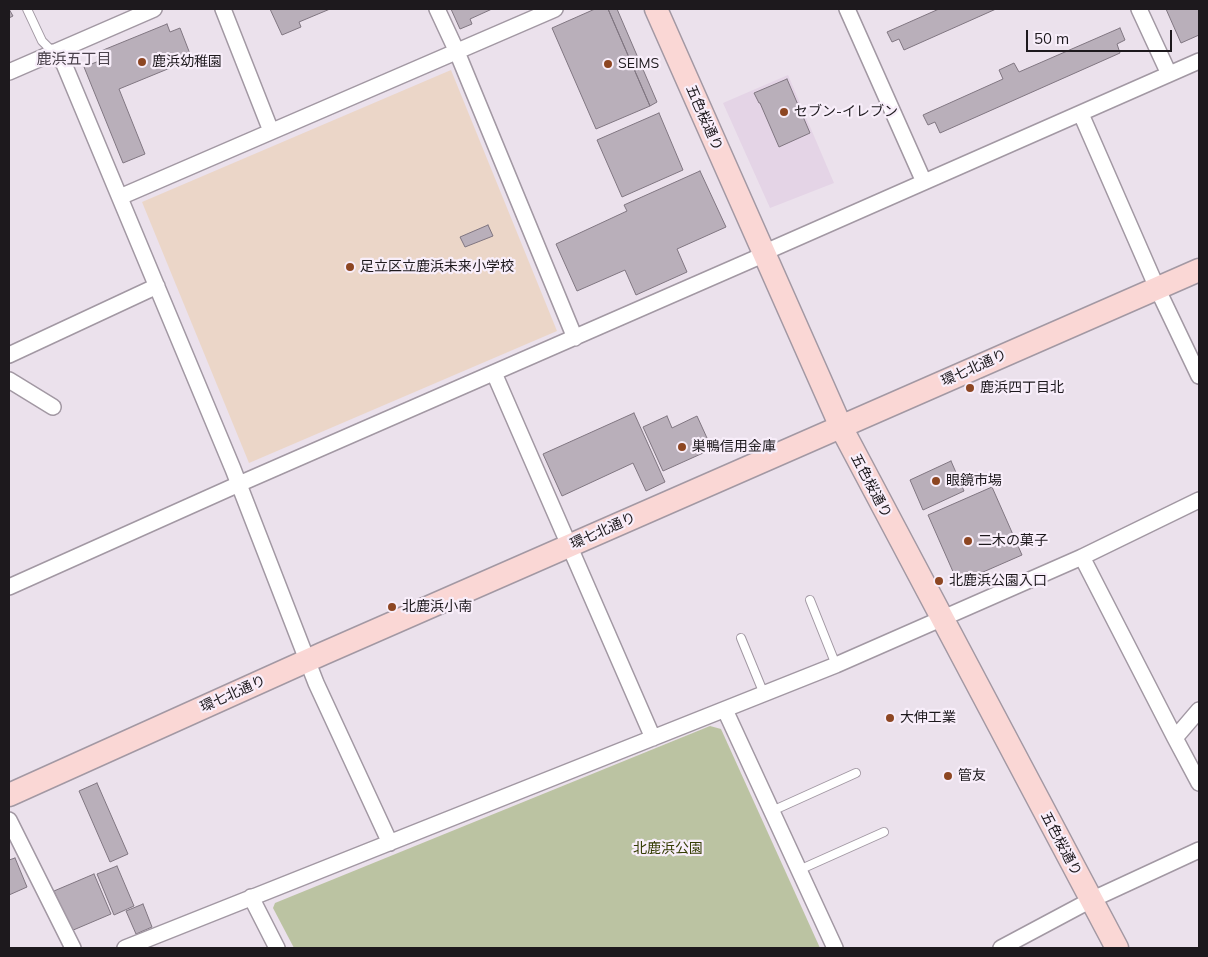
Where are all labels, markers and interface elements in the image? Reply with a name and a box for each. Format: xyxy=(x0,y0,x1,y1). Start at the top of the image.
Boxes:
scale bar xyxy=(1028,20,1174,52)
text: 50 m xyxy=(1034,29,1069,48)
district label: 鹿浜五丁目 xyxy=(37,50,111,68)
place label: 鹿浜幼稚園 xyxy=(152,54,222,70)
marker: 鹿浜幼稚園 xyxy=(136,56,148,68)
place label: SEIMS xyxy=(618,56,659,72)
marker: SEIMS xyxy=(602,58,614,70)
street label: 五色桜通り xyxy=(682,83,726,153)
place label: セブン-イレブン xyxy=(794,104,898,120)
marker: セブン-イレブン xyxy=(778,106,790,118)
place label: 足立区立鹿浜未来小学校 xyxy=(360,259,514,275)
marker: 足立区立鹿浜未来小学校 xyxy=(344,261,356,273)
street label: 環七北通り xyxy=(939,346,1009,390)
place label: 鹿浜四丁目北 xyxy=(980,380,1064,396)
marker: 鹿浜四丁目北 xyxy=(964,382,976,394)
place label: 巣鴨信用金庫 xyxy=(692,439,776,455)
marker: 巣鴨信用金庫 xyxy=(676,441,688,453)
street label: 五色桜通り xyxy=(847,451,895,521)
place label: 眼鏡市場 xyxy=(946,473,1002,489)
marker: 眼鏡市場 xyxy=(930,475,942,487)
street label: 環七北通り xyxy=(568,509,638,553)
place label: 二木の菓子 xyxy=(978,533,1048,549)
marker: 二木の菓子 xyxy=(962,535,974,547)
place label: 北鹿浜公園入口 xyxy=(949,573,1047,589)
marker: 北鹿浜公園入口 xyxy=(933,575,945,587)
place label: 北鹿浜小南 xyxy=(402,599,472,615)
marker: 北鹿浜小南 xyxy=(386,601,398,613)
street label: 環七北通り xyxy=(198,672,268,716)
place label: 大伸工業 xyxy=(900,710,956,726)
marker: 大伸工業 xyxy=(884,712,896,724)
place label: 管友 xyxy=(958,768,986,784)
marker: 管友 xyxy=(942,770,954,782)
street label: 五色桜通り xyxy=(1037,809,1085,879)
park label: 北鹿浜公園 xyxy=(633,841,703,857)

